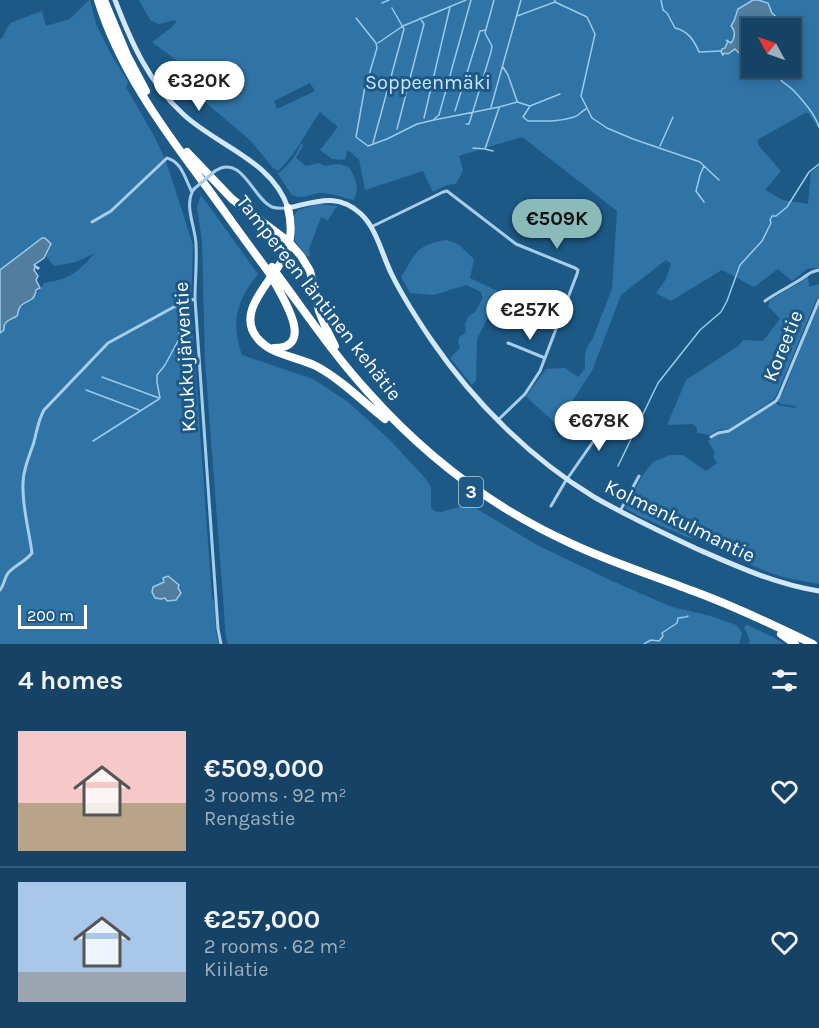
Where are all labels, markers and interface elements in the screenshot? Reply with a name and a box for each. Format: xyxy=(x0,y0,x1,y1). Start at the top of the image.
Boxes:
north arrow xyxy=(741,18,801,78)
map controls xyxy=(741,18,801,78)
pin: €320K xyxy=(157,61,241,112)
text: €320K xyxy=(168,69,230,92)
park label: Soppeenmäki xyxy=(365,71,491,94)
street label: Tampereen läntinen kehätie xyxy=(232,191,406,405)
pin: €509K xyxy=(515,199,599,250)
text: €509K xyxy=(526,207,588,230)
street label: Koukkujärventie xyxy=(170,281,200,433)
pin: €257K xyxy=(488,290,572,341)
text: €257K xyxy=(500,298,560,321)
street label: Koreetie xyxy=(758,307,808,385)
pin: €678K xyxy=(557,401,641,452)
text: €678K xyxy=(569,409,629,432)
street label: Kolmenkulmantie xyxy=(601,475,759,567)
road number: 3 xyxy=(459,477,483,507)
scale bar xyxy=(18,602,87,630)
text: 200 m xyxy=(27,606,74,625)
icon: filters xyxy=(768,664,801,697)
text: 4 homes xyxy=(18,665,123,696)
text: €509,000 xyxy=(204,753,324,784)
icon: home xyxy=(66,755,138,827)
icon: heart xyxy=(768,775,801,808)
text: 3 rooms · 92 m² xyxy=(204,784,347,807)
text: Rengastie xyxy=(204,807,295,830)
text: €257,000 xyxy=(204,904,320,935)
icon: home xyxy=(66,906,138,978)
icon: heart xyxy=(768,926,801,959)
text: 2 rooms · 62 m² xyxy=(204,935,346,958)
text: Kiilatie xyxy=(204,958,268,981)

